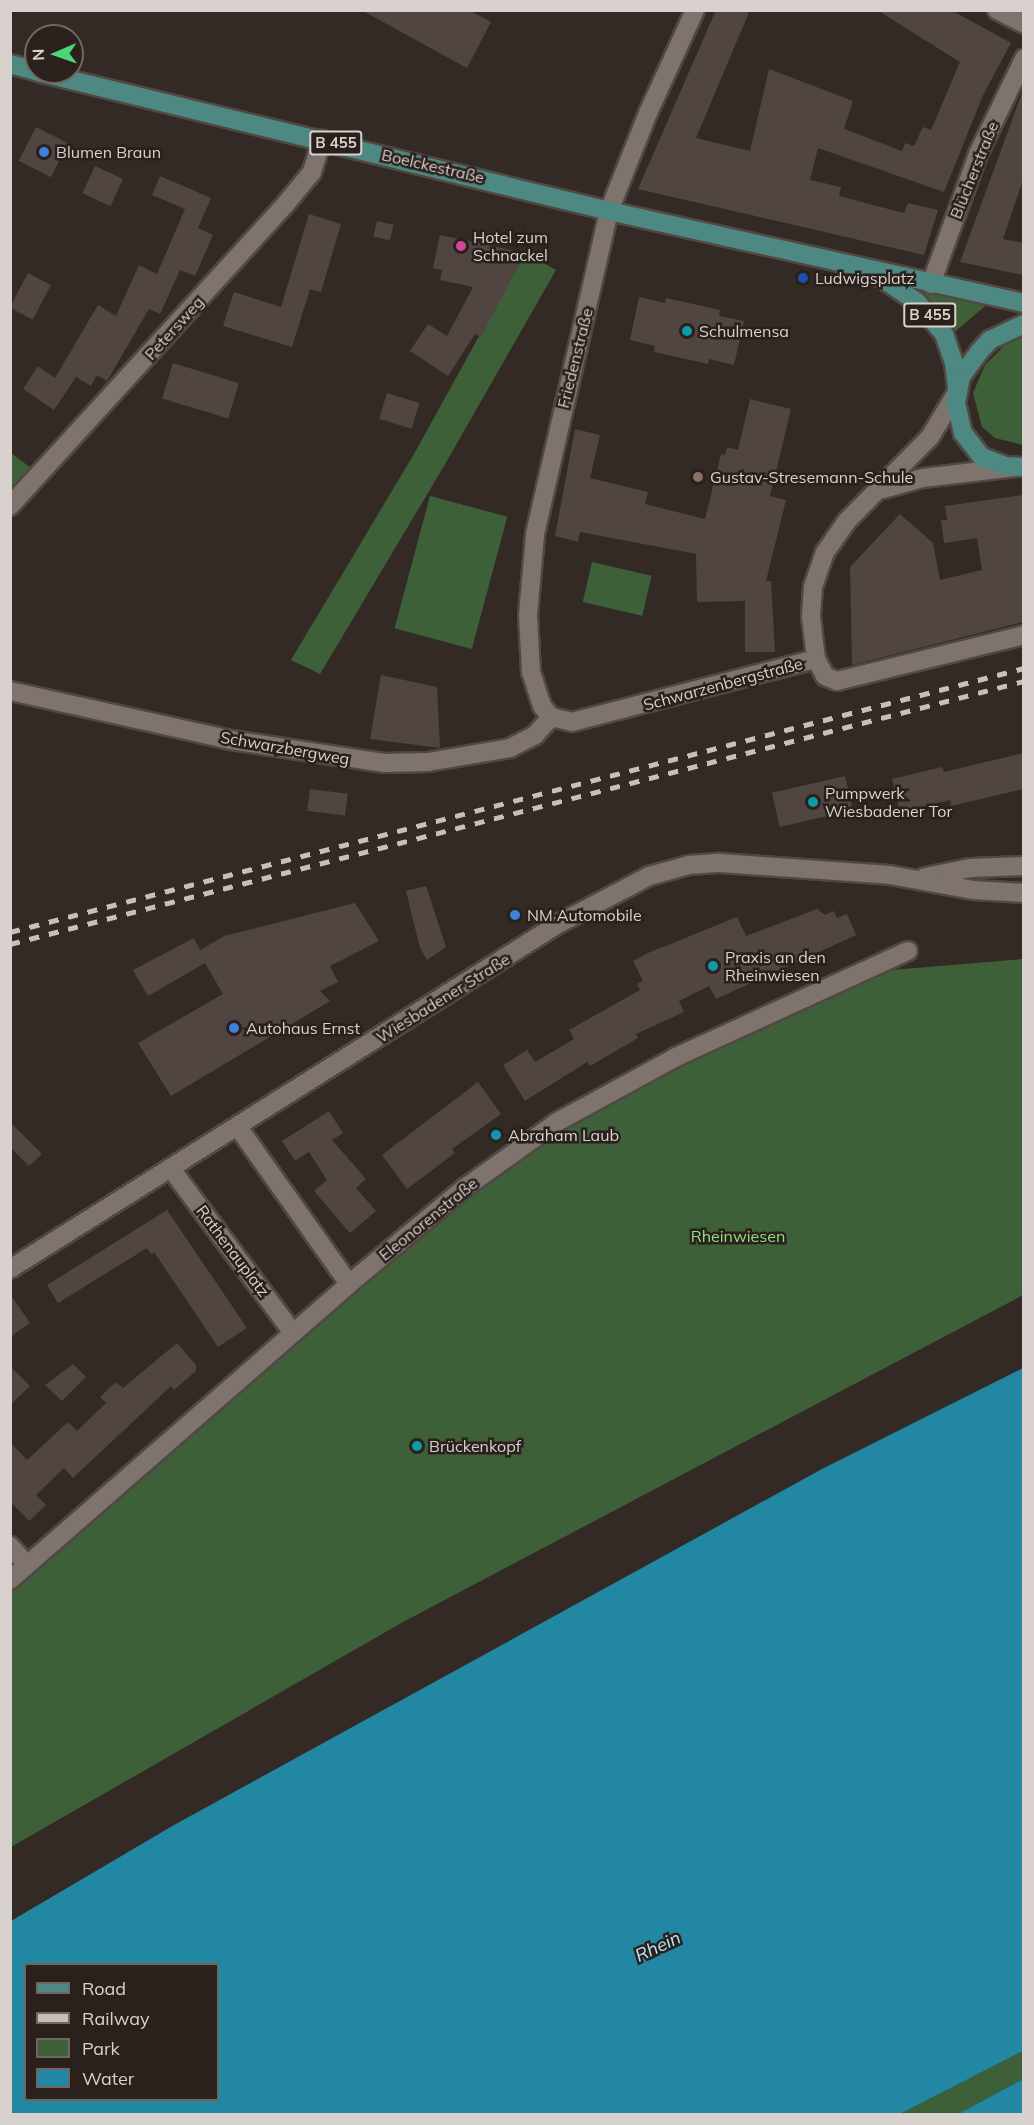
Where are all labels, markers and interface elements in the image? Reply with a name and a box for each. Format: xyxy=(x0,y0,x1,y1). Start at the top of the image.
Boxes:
north arrow xyxy=(24,24,84,84)
text: N xyxy=(28,48,48,61)
street label: Blücherstraße xyxy=(946,119,1002,221)
road number: B 455 xyxy=(309,131,363,155)
place label: Blumen Braun xyxy=(56,142,161,162)
marker: Blumen Braun xyxy=(37,145,51,159)
street label: Boelckestraße xyxy=(380,145,486,187)
place label: Hotel zum Schnackel xyxy=(473,227,548,265)
marker: Hotel zum Schnackel xyxy=(454,239,468,253)
place label: Ludwigsplatz xyxy=(815,268,915,288)
marker: Ludwigsplatz xyxy=(796,271,810,285)
street label: Petersweg xyxy=(141,292,207,364)
road number: B 455 xyxy=(903,303,957,327)
street label: Friedenstraße xyxy=(553,306,597,410)
place label: Schulmensa xyxy=(699,321,789,341)
marker: Schulmensa xyxy=(680,324,694,338)
place label: Gustav-Stresemann-Schule xyxy=(710,467,913,487)
marker: Gustav-Stresemann-Schule xyxy=(691,470,705,484)
street label: Schwarzenbergstraße xyxy=(641,654,805,714)
street label: Schwarzbergweg xyxy=(219,727,351,769)
place label: Pumpwerk Wiesbadener Tor xyxy=(825,783,952,821)
marker: Pumpwerk Wiesbadener Tor xyxy=(806,795,820,809)
place label: NM Automobile xyxy=(527,905,642,925)
marker: NM Automobile xyxy=(508,908,522,922)
place label: Praxis an den Rheinwiesen xyxy=(725,947,826,985)
street label: Wiesbadener Straße xyxy=(373,949,513,1047)
marker: Praxis an den Rheinwiesen xyxy=(706,959,720,973)
place label: Autohaus Ernst xyxy=(246,1018,360,1038)
marker: Autohaus Ernst xyxy=(227,1021,241,1035)
place label: Abraham Laub xyxy=(508,1125,619,1145)
marker: Abraham Laub xyxy=(489,1128,503,1142)
street label: Eleonorenstraße xyxy=(375,1173,481,1265)
street label: Rathenauplatz xyxy=(192,1202,274,1300)
park label: Rheinwiesen xyxy=(691,1226,785,1246)
place label: Brückenkopf xyxy=(429,1436,521,1456)
marker: Brückenkopf xyxy=(410,1439,424,1453)
water label: Rhein xyxy=(632,1927,684,1967)
legend xyxy=(24,1963,219,2101)
text: Road xyxy=(82,1977,126,2000)
text: Railway xyxy=(82,2007,150,2030)
text: Park xyxy=(82,2037,120,2060)
text: Water xyxy=(82,2067,134,2090)

